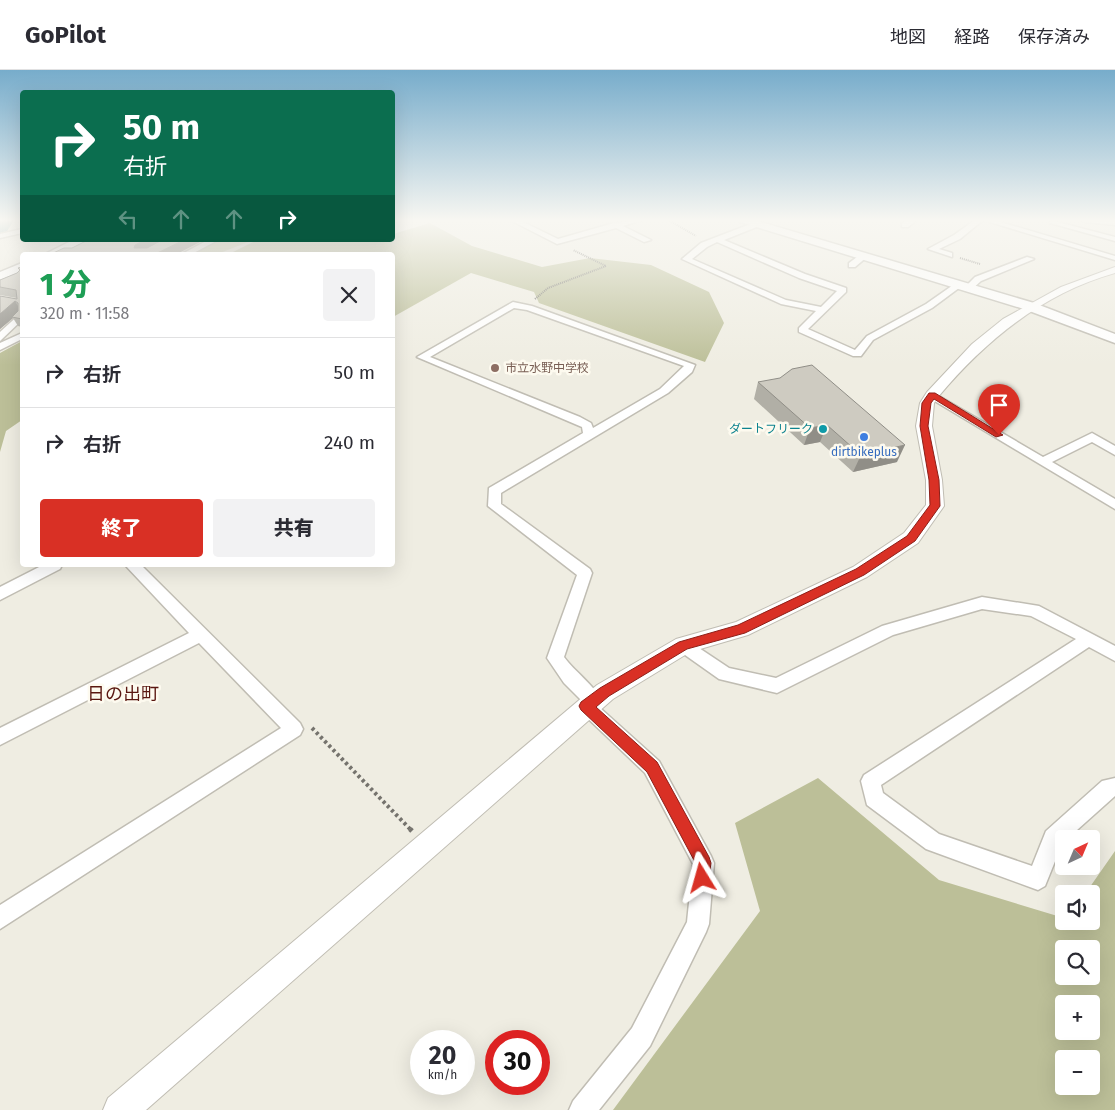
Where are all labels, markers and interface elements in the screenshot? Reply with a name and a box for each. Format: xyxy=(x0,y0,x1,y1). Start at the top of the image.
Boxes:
text: GoPilot xyxy=(25,21,106,49)
text: 地図 xyxy=(890,26,926,48)
text: 経路 xyxy=(954,26,990,48)
text: 保存済み xyxy=(1018,26,1090,48)
text: 50 m xyxy=(123,106,200,148)
icon: right xyxy=(40,110,105,175)
text: 右折 xyxy=(123,153,167,180)
icon: left xyxy=(114,205,142,233)
icon: ahead xyxy=(167,205,195,233)
icon: ahead xyxy=(220,205,248,233)
icon: right xyxy=(273,205,301,233)
text: 1 分 xyxy=(40,267,91,303)
button: close xyxy=(323,269,375,321)
text: 320 m · 11:58 xyxy=(40,304,129,323)
icon: right xyxy=(40,359,68,387)
text: 50 m xyxy=(334,361,375,384)
place label: 市立水野中学校 xyxy=(505,361,589,375)
marker: 市立水野中学校 xyxy=(489,362,501,374)
text: 右折 xyxy=(83,363,121,386)
pin xyxy=(978,384,1020,435)
icon: arrive xyxy=(985,391,1013,419)
place label: ダートフリーク xyxy=(729,422,813,436)
marker: ダートフリーク xyxy=(817,423,829,435)
icon: right xyxy=(40,429,68,457)
text: 240 m xyxy=(324,431,375,454)
marker: dirtbikeplus xyxy=(858,431,870,443)
text: 右折 xyxy=(83,433,121,456)
place label: dirtbikeplus xyxy=(831,445,897,459)
button: 終了 xyxy=(40,499,203,557)
button: 共有 xyxy=(213,499,375,557)
district label: 日の出町 xyxy=(87,683,159,705)
north arrow xyxy=(1055,830,1100,875)
map controls xyxy=(1055,830,1100,1095)
position arrow xyxy=(675,851,727,903)
button: sound xyxy=(1055,885,1100,930)
button: search xyxy=(1055,940,1100,985)
button: + xyxy=(1055,995,1100,1040)
speed limit sign: 30 xyxy=(485,1030,550,1095)
text: 20 xyxy=(429,1041,456,1071)
button: − xyxy=(1055,1050,1100,1095)
text: km/h xyxy=(428,1068,457,1082)

